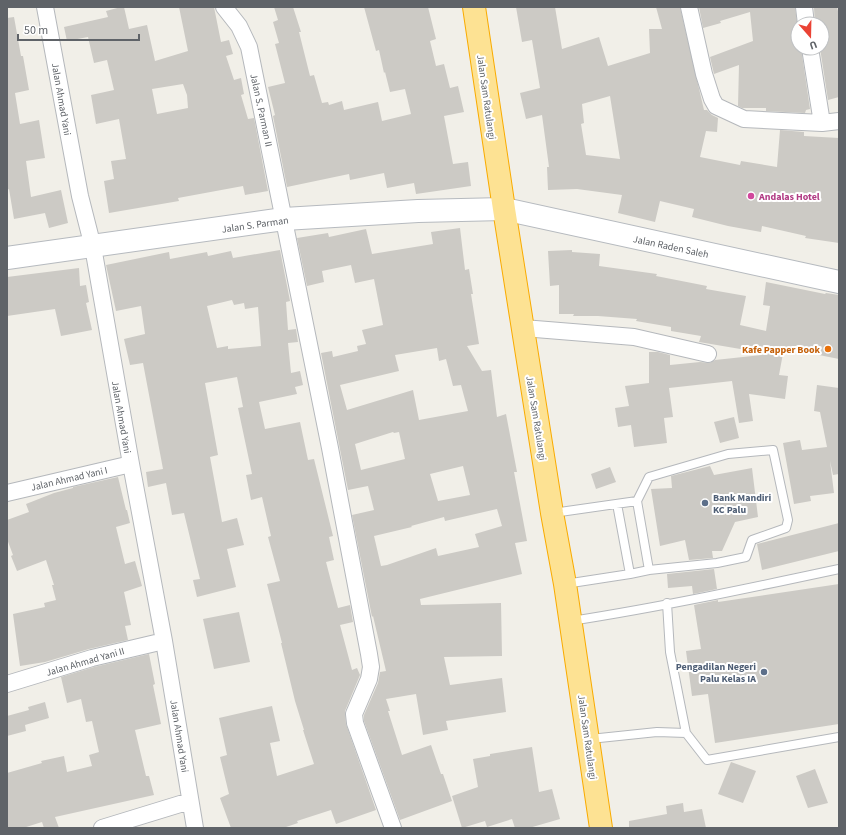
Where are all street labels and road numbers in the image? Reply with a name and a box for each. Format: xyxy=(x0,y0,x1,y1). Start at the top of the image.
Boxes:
street label: Jalan Sam Ratulangi xyxy=(473,54,499,140)
street label: Jalan Ahmad Yani xyxy=(48,62,74,137)
street label: Jalan S. Parman II xyxy=(246,72,276,148)
street label: Jalan S. Parman xyxy=(221,213,289,237)
street label: Jalan Raden Saleh xyxy=(632,232,710,262)
street label: Jalan Sam Ratulangi xyxy=(522,375,550,461)
street label: Jalan Ahmad Yani xyxy=(108,380,134,455)
street label: Jalan Ahmad Yani I xyxy=(29,463,109,495)
street label: Jalan Ahmad Yani II xyxy=(44,644,126,680)
street label: Jalan Sam Ratulangi xyxy=(574,694,600,780)
street label: Jalan Ahmad Yani xyxy=(166,699,192,774)

